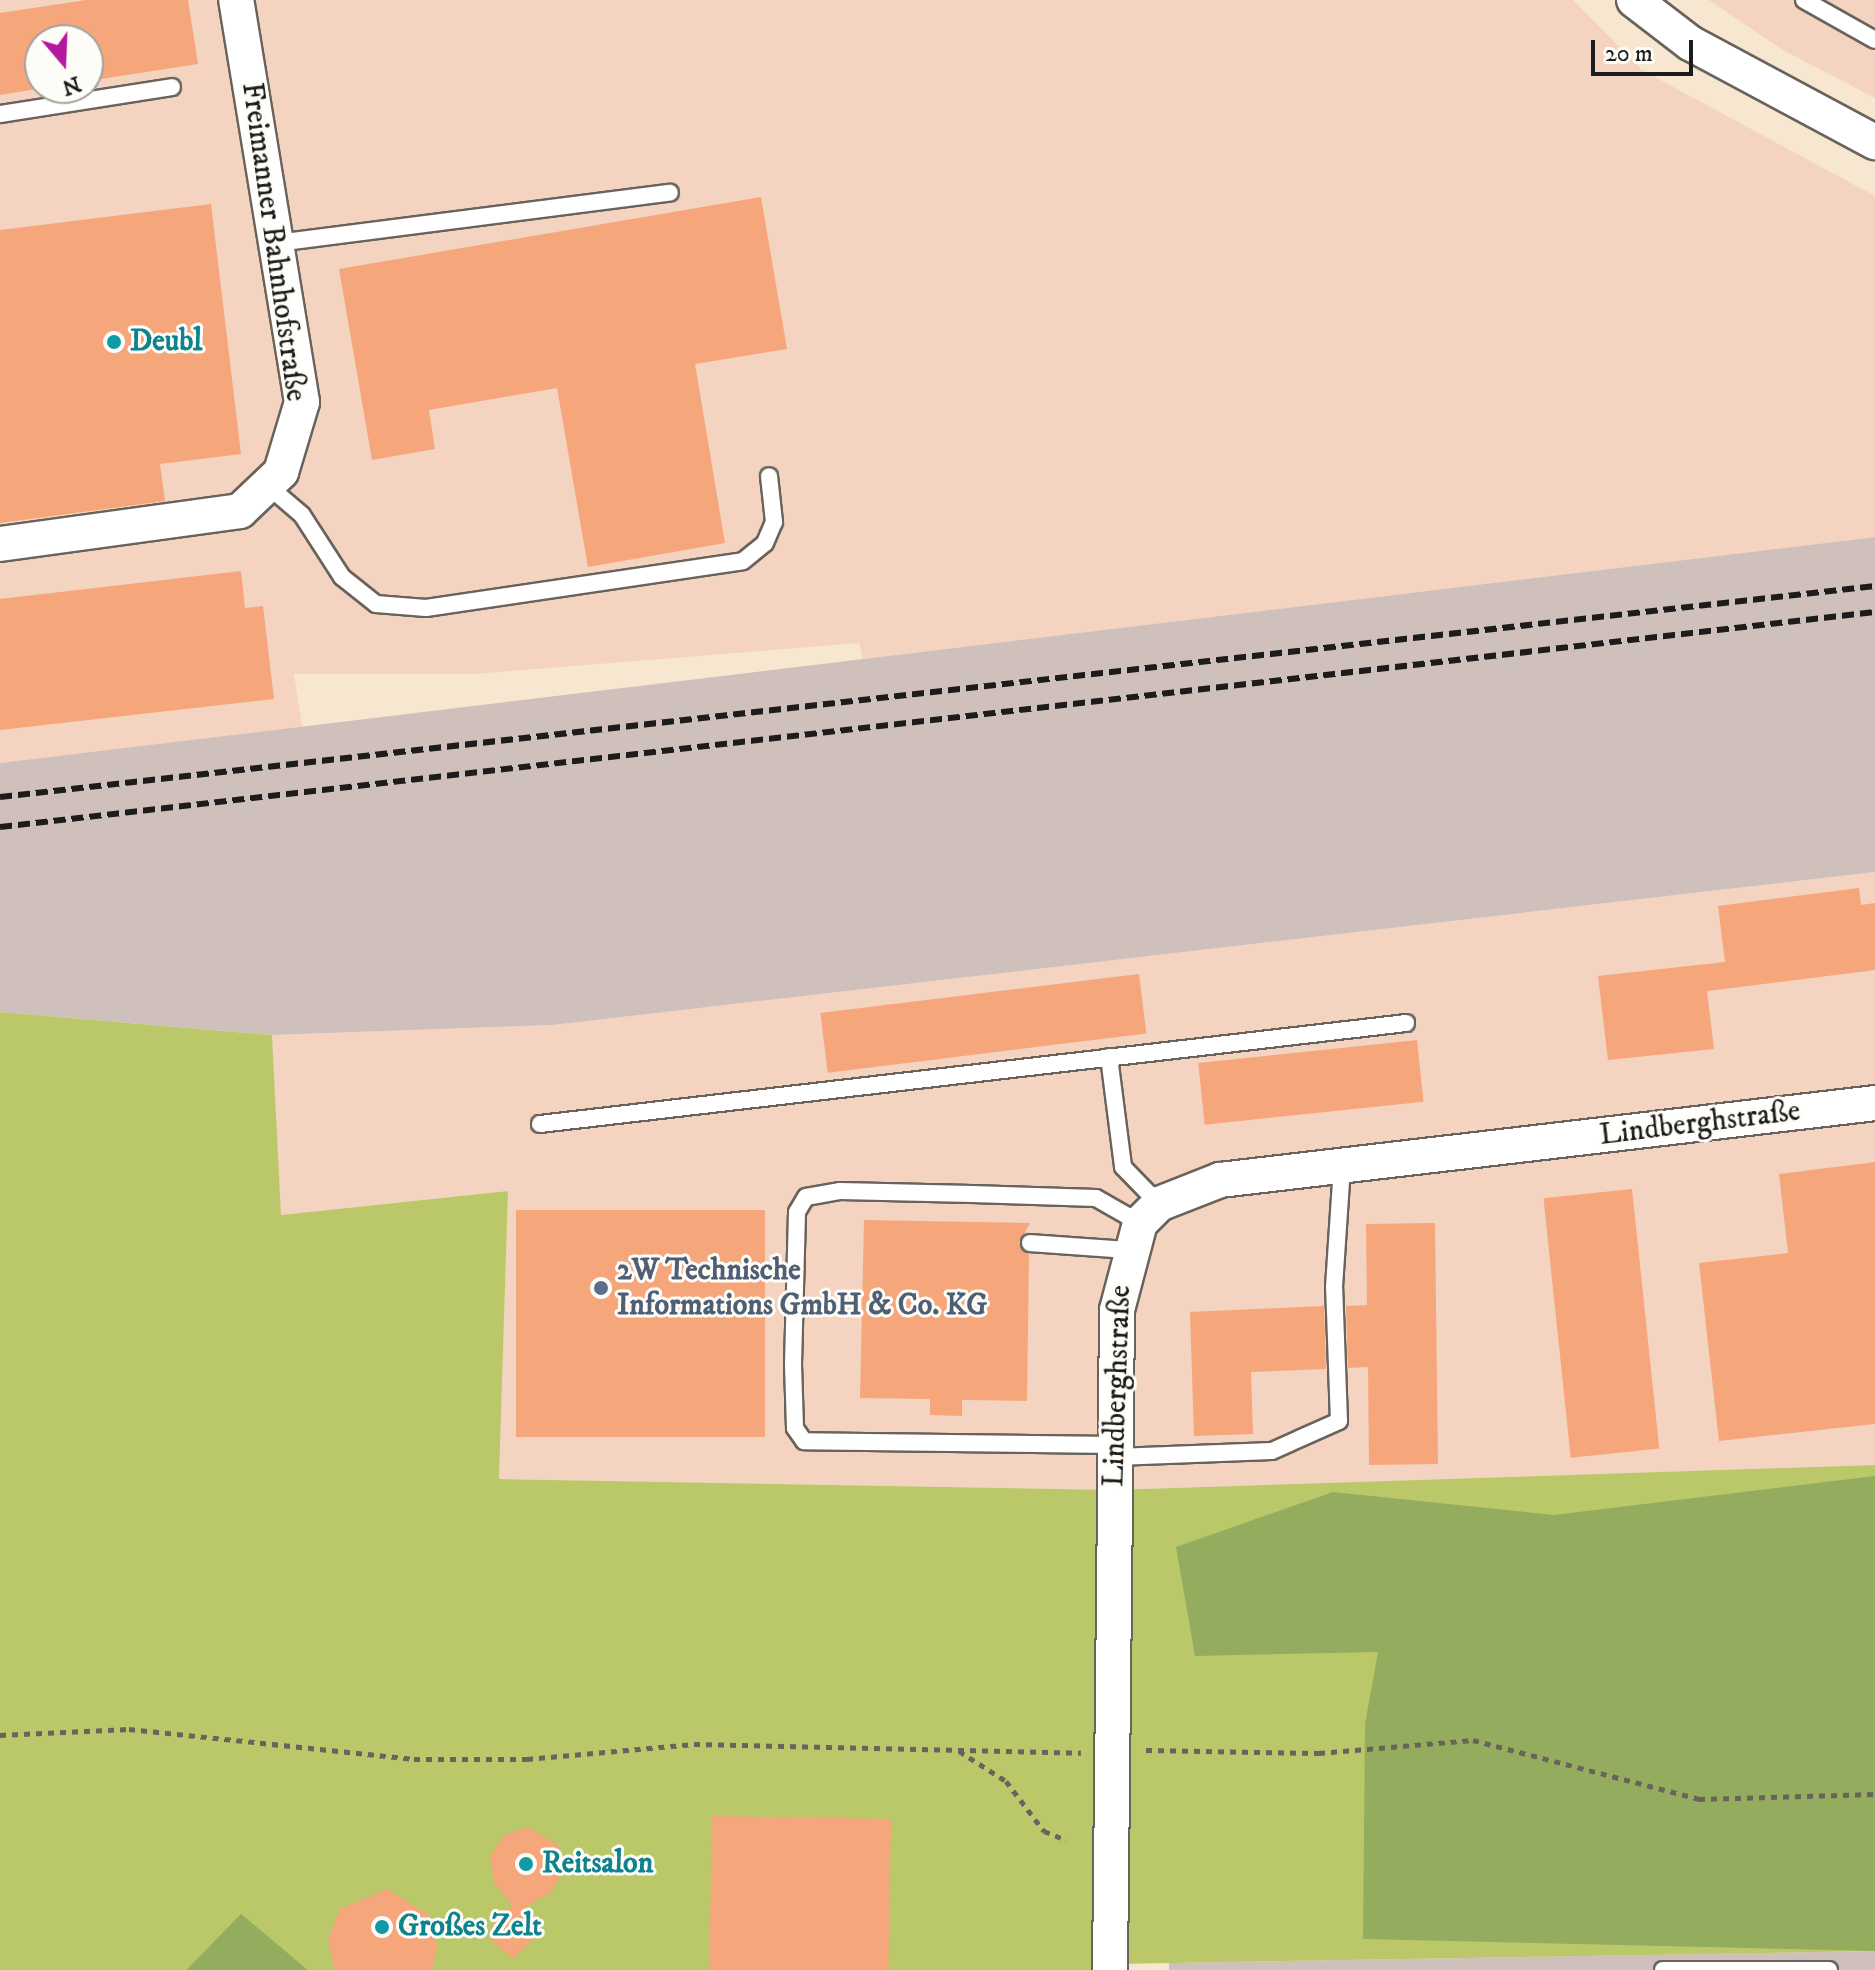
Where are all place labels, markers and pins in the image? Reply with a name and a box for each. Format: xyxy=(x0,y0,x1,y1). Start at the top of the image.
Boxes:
place label: Deubl xyxy=(130,324,202,360)
marker: Deubl xyxy=(105,333,123,351)
place label: 2W Technische Informations GmbH & Co. KG xyxy=(617,1253,987,1324)
marker: 2W Technische Informations GmbH & Co. KG xyxy=(592,1279,610,1297)
place label: Reitsalon xyxy=(542,1846,653,1882)
marker: Reitsalon xyxy=(517,1855,535,1873)
place label: Großes Zelt xyxy=(398,1909,542,1945)
marker: Großes Zelt xyxy=(373,1918,391,1936)

